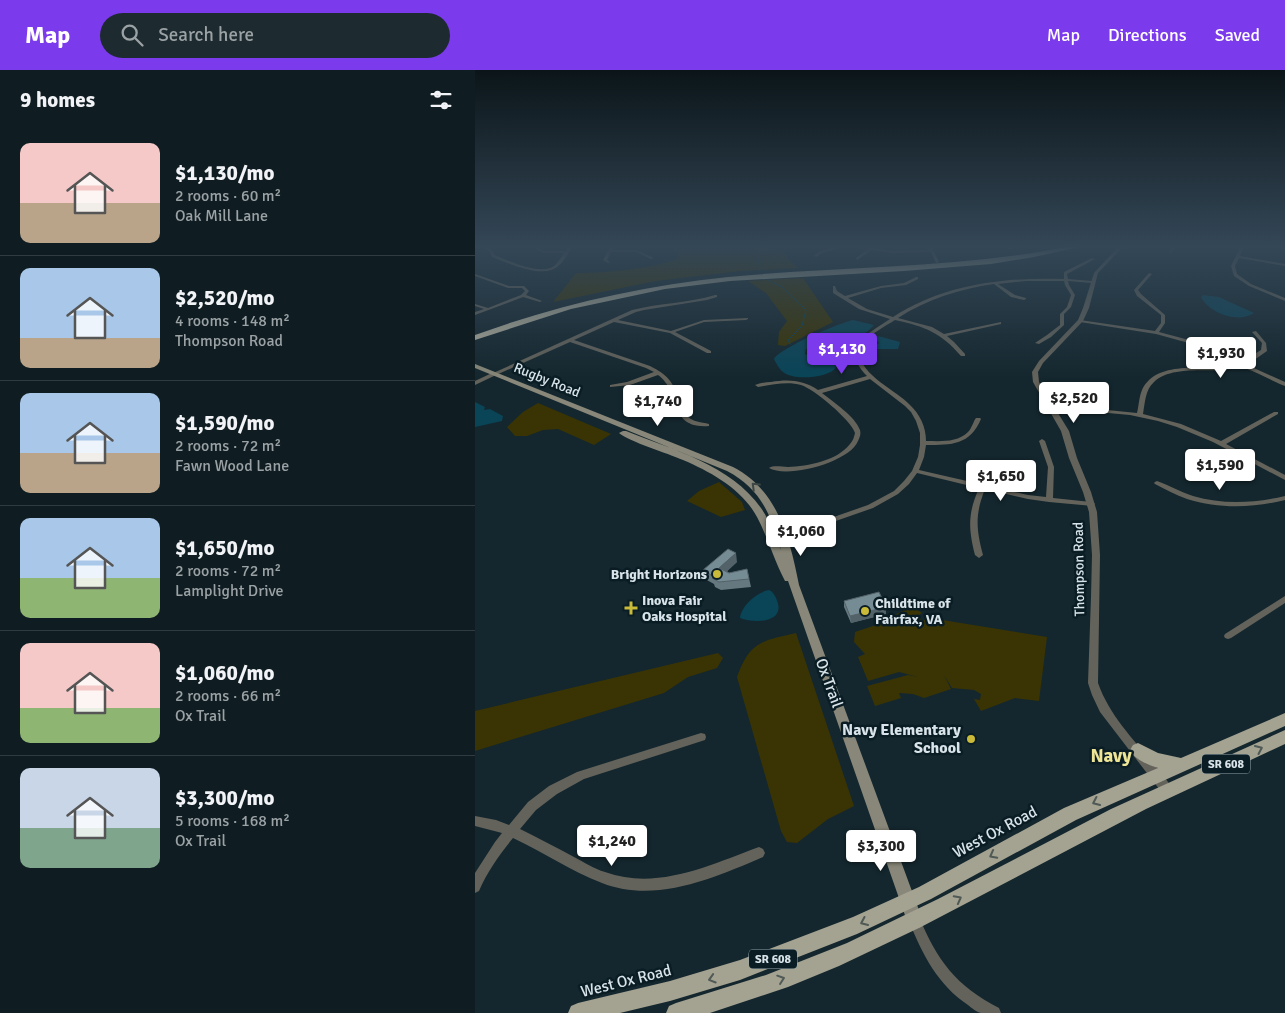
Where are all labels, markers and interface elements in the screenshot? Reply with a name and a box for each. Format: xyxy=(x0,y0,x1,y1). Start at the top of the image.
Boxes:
search box xyxy=(100,13,450,58)
text: Map xyxy=(25,20,70,50)
icon: search xyxy=(118,21,146,49)
text: Search here xyxy=(158,23,254,47)
text: Map xyxy=(1047,24,1080,46)
text: Directions xyxy=(1108,24,1187,46)
text: Saved xyxy=(1215,24,1260,46)
icon: filters xyxy=(427,86,455,114)
text: 9 homes xyxy=(20,87,95,113)
text: $1,130/mo xyxy=(175,160,274,186)
icon: home xyxy=(60,163,120,223)
text: 2 rooms · 60 m² xyxy=(175,186,281,206)
text: Oak Mill Lane xyxy=(175,206,268,226)
text: $2,520/mo xyxy=(175,285,274,311)
icon: home xyxy=(60,288,120,348)
text: 4 rooms · 148 m² xyxy=(175,311,290,331)
text: Thompson Road xyxy=(175,331,283,351)
pin: $1,130 xyxy=(801,332,883,375)
pin: $1,930 xyxy=(1180,336,1262,379)
text: $1,130 xyxy=(818,339,866,359)
text: $1,930 xyxy=(1197,343,1245,363)
street label: Rugby Road xyxy=(511,359,583,401)
pin: $2,520 xyxy=(1033,382,1115,424)
pin: $1,740 xyxy=(617,384,699,427)
text: $2,520 xyxy=(1050,388,1098,408)
text: $1,740 xyxy=(634,391,682,411)
text: $1,590/mo xyxy=(175,410,274,436)
icon: home xyxy=(60,413,120,473)
text: 2 rooms · 72 m² xyxy=(175,436,281,456)
pin: $1,590 xyxy=(1179,448,1261,491)
text: $1,590 xyxy=(1196,455,1244,475)
text: Fawn Wood Lane xyxy=(175,456,289,476)
pin: $1,650 xyxy=(960,460,1042,502)
text: $1,650 xyxy=(977,466,1025,486)
one-way arrow xyxy=(751,483,760,492)
pin: $1,060 xyxy=(760,514,842,557)
text: $1,060 xyxy=(777,521,825,541)
street label: Thompson Road xyxy=(1070,522,1088,616)
text: $1,650/mo xyxy=(175,535,274,561)
icon: home xyxy=(60,538,120,598)
text: 2 rooms · 72 m² xyxy=(175,561,281,581)
place label: Bright Horizons xyxy=(611,566,707,583)
marker: Bright Horizons xyxy=(711,568,723,580)
text: Lamplight Drive xyxy=(175,581,284,601)
place label: Inova Fair Oaks Hospital xyxy=(642,592,727,625)
place label: Childtime of Fairfax, VA xyxy=(875,595,951,628)
marker: Inova Fair Oaks Hospital xyxy=(624,601,638,615)
marker: Childtime of Fairfax, VA xyxy=(859,605,871,617)
street label: Ox Trail xyxy=(811,655,847,711)
text: $1,060/mo xyxy=(175,660,274,686)
icon: home xyxy=(60,663,120,723)
text: 2 rooms · 66 m² xyxy=(175,686,281,706)
text: Ox Trail xyxy=(175,706,226,726)
place label: Navy Elementary School xyxy=(842,720,961,758)
marker: Navy Elementary School xyxy=(965,733,977,745)
district label: Navy xyxy=(1090,744,1132,768)
one-way arrow xyxy=(1254,744,1263,755)
road number: SR 608 xyxy=(1202,754,1250,774)
text: $3,300/mo xyxy=(175,785,274,811)
icon: home xyxy=(60,788,120,848)
one-way arrow xyxy=(1092,796,1101,806)
street label: West Ox Road xyxy=(949,801,1041,863)
text: 5 rooms · 168 m² xyxy=(175,811,290,831)
pin: $1,240 xyxy=(571,824,653,867)
pin: $3,300 xyxy=(840,830,922,872)
text: Ox Trail xyxy=(175,831,226,851)
text: $1,240 xyxy=(588,831,636,851)
text: $3,300 xyxy=(857,836,905,856)
one-way arrow xyxy=(989,849,998,859)
one-way arrow xyxy=(953,895,962,905)
one-way arrow xyxy=(860,916,869,927)
road number: SR 608 xyxy=(749,950,797,969)
street label: West Ox Road xyxy=(579,960,673,1002)
one-way arrow xyxy=(708,974,716,984)
one-way arrow xyxy=(776,975,785,985)

